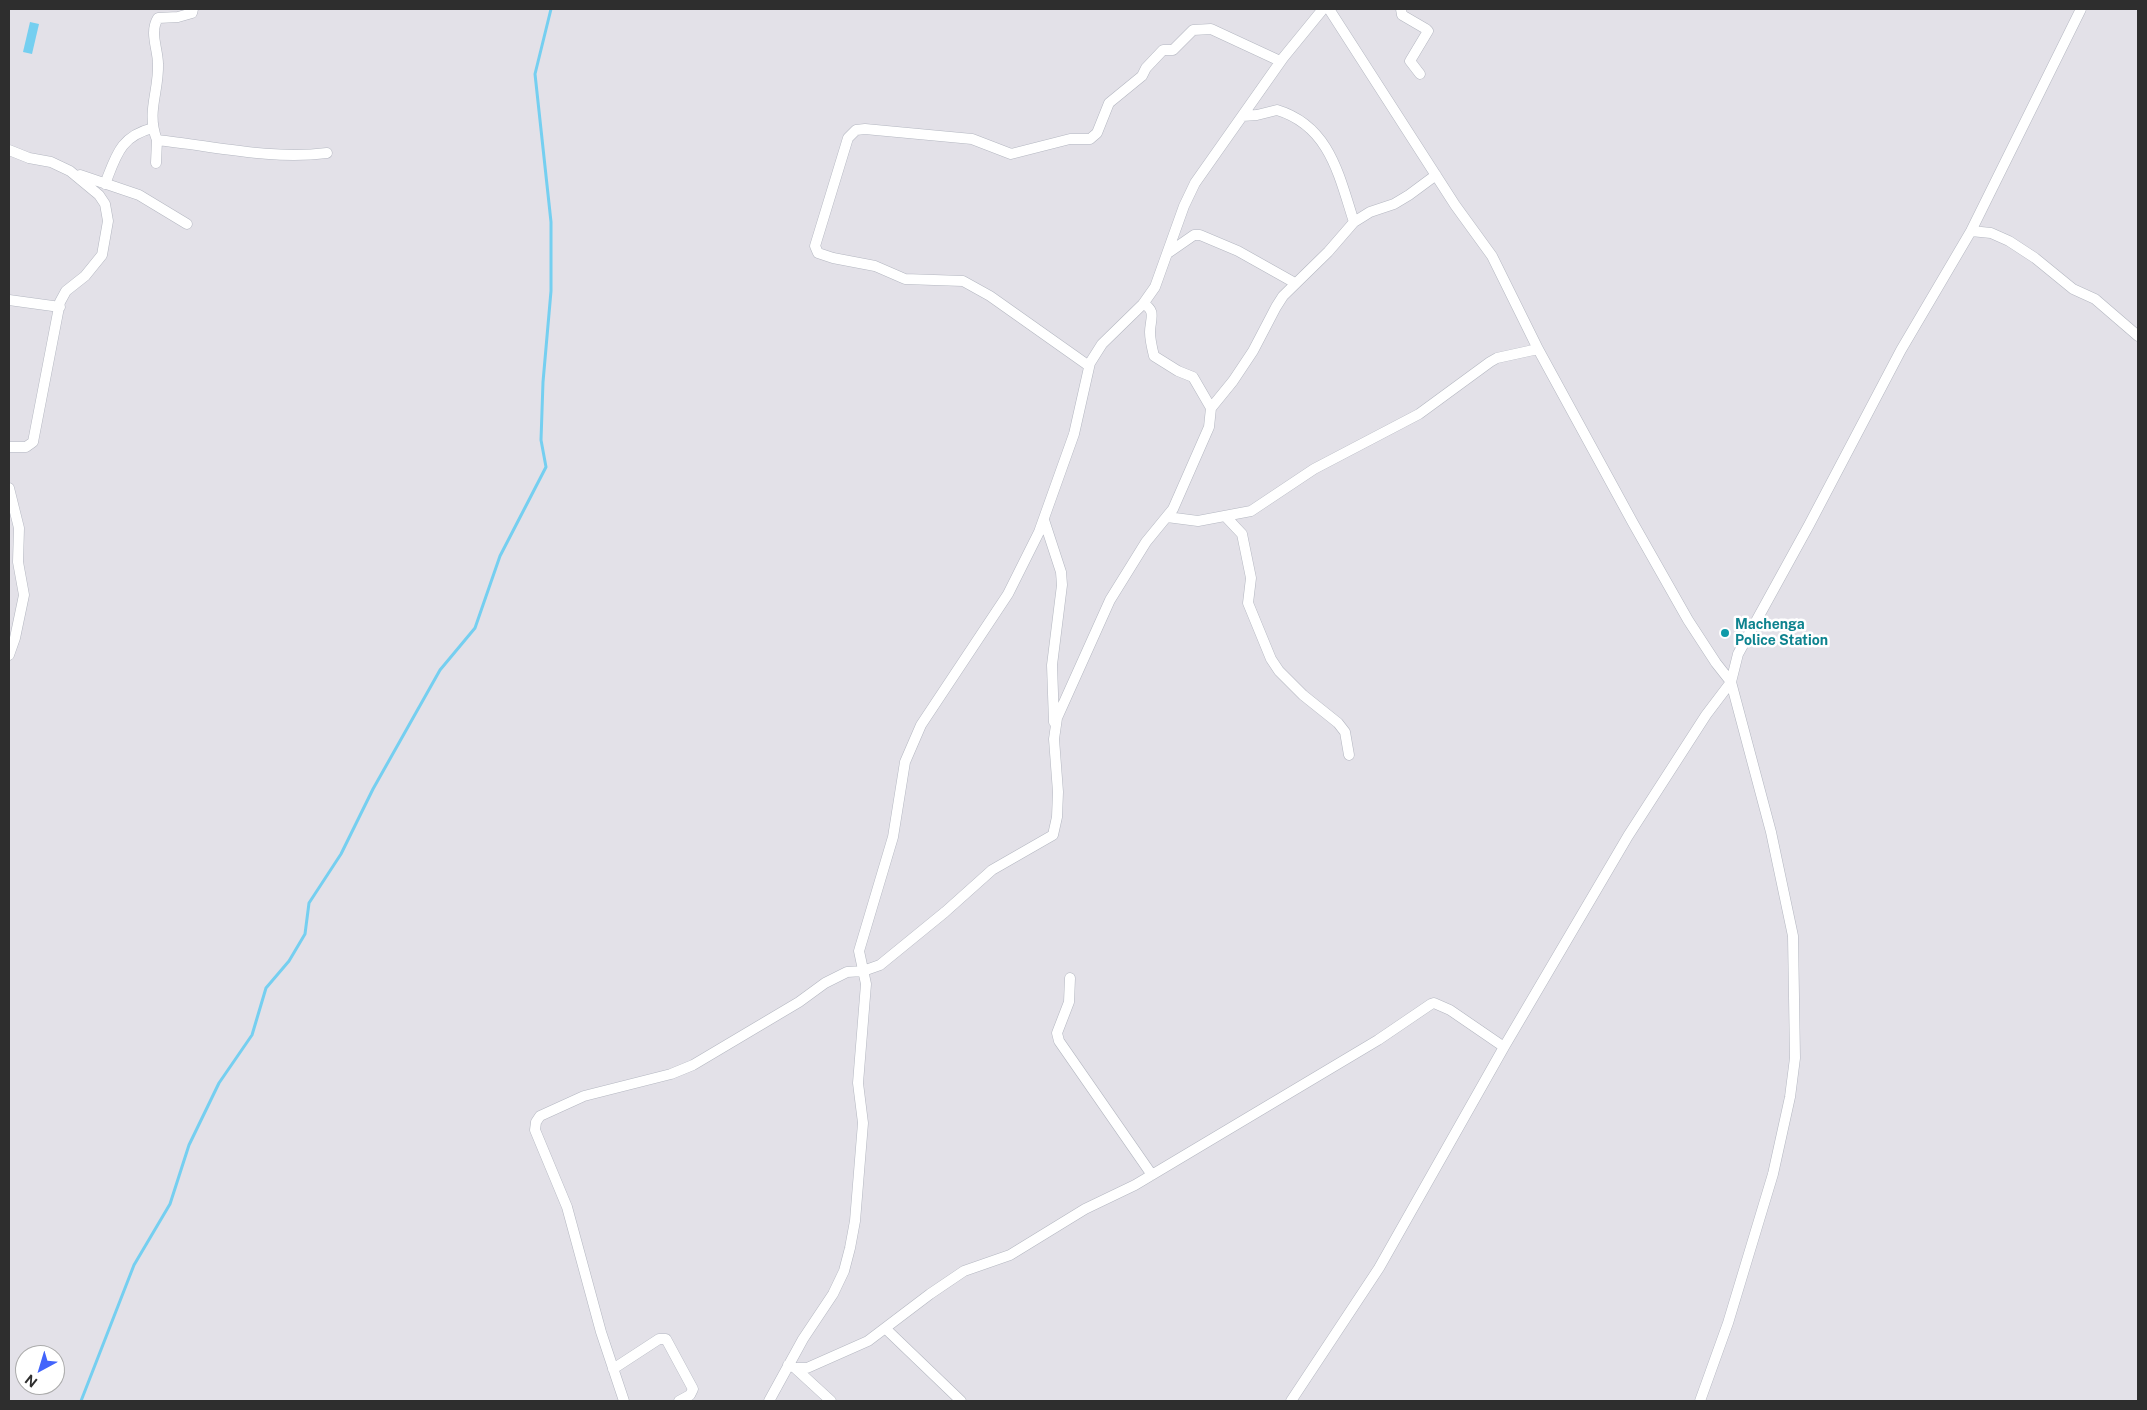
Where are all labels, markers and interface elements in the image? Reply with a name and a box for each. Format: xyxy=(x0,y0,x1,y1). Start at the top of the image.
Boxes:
place label: Machenga Police Station xyxy=(1735,617,1828,650)
marker: Machenga Police Station xyxy=(1719,627,1731,639)
north arrow xyxy=(15,1345,65,1395)
text: N xyxy=(22,1371,40,1391)

